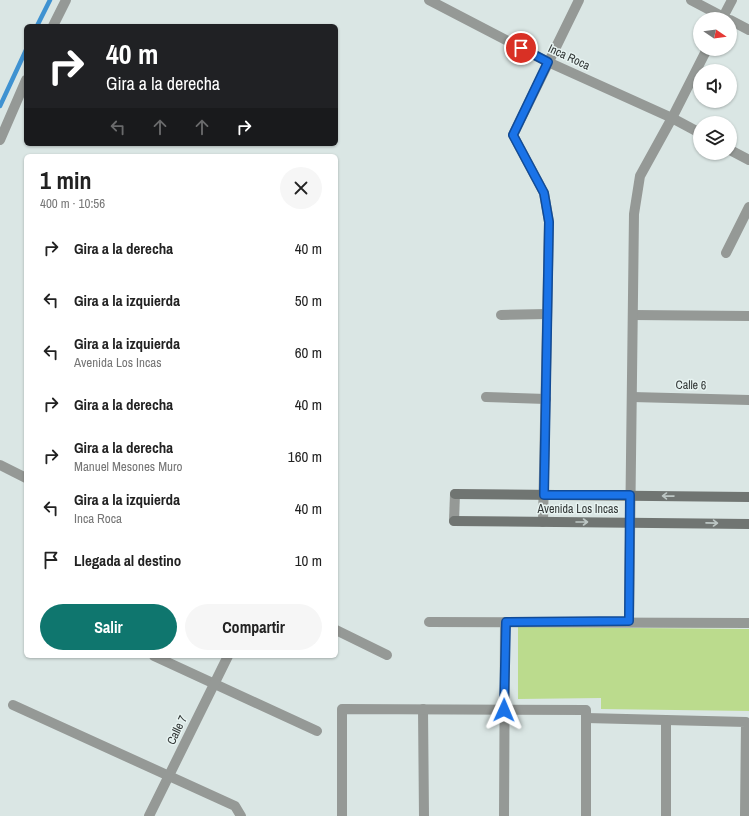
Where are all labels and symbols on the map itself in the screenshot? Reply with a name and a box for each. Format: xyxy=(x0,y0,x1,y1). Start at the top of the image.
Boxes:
north arrow xyxy=(693,12,737,56)
pin xyxy=(504,31,538,65)
street label: Inca Roca xyxy=(546,40,593,74)
street label: Calle 6 xyxy=(676,377,706,393)
one-way arrow xyxy=(662,492,675,499)
street label: Avenida Los Incas xyxy=(537,501,618,517)
one-way arrow xyxy=(575,518,588,526)
one-way arrow xyxy=(705,519,718,527)
position arrow xyxy=(483,689,525,731)
street label: Calle 7 xyxy=(163,712,191,747)

